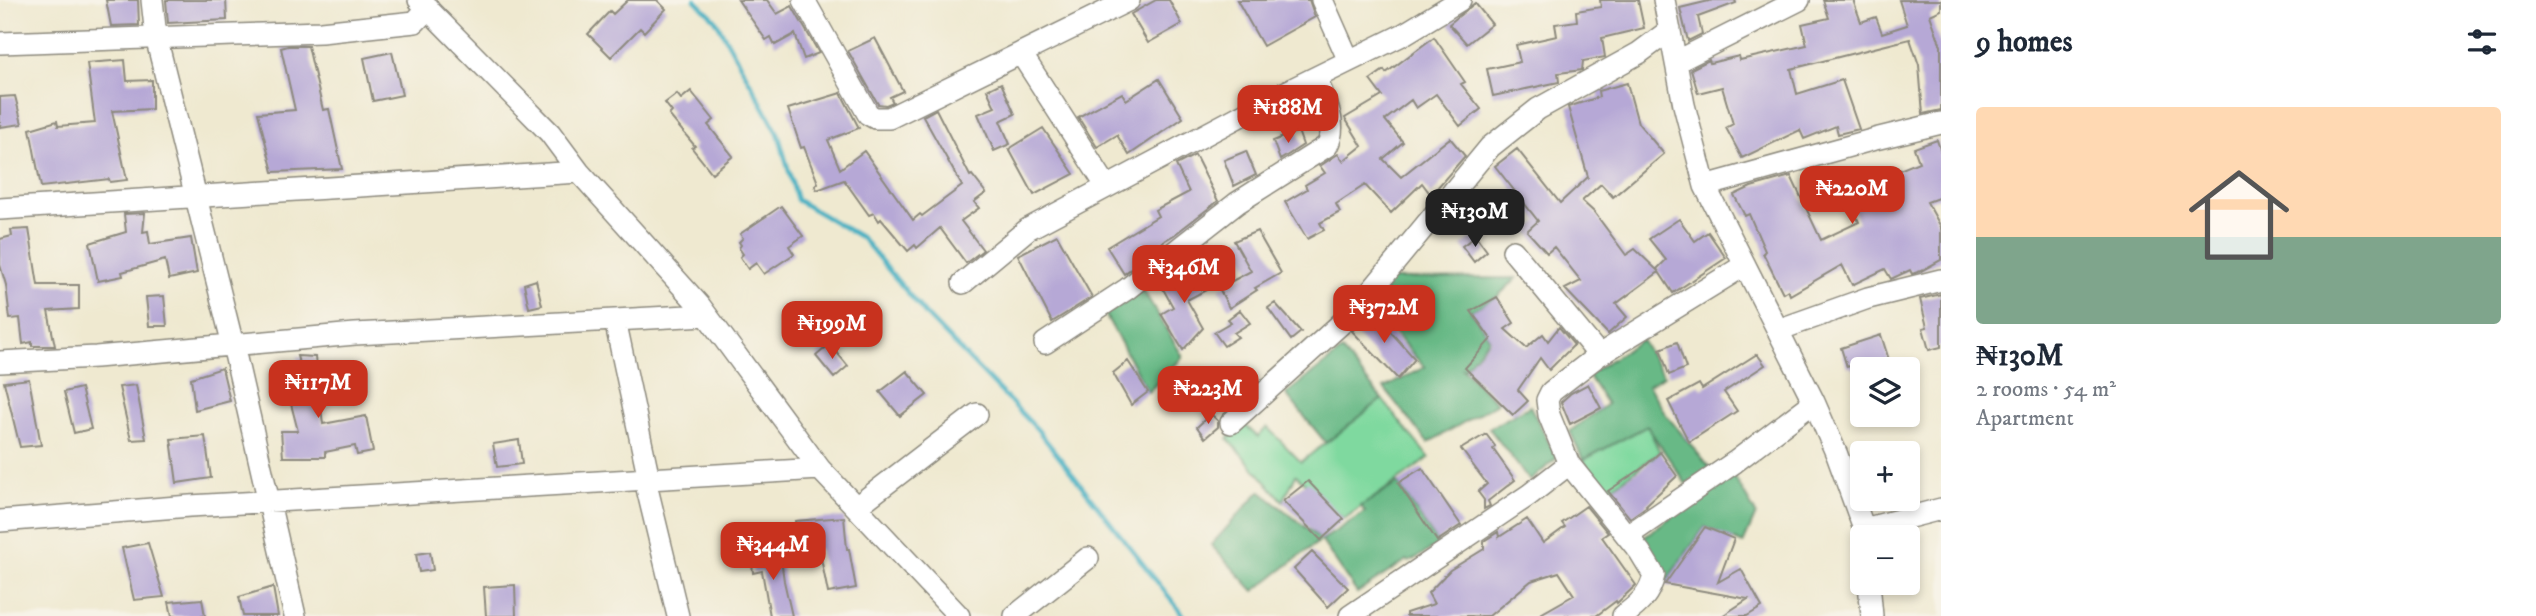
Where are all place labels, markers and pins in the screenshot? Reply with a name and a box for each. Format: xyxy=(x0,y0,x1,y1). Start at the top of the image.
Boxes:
pin: ₦188M xyxy=(1239,86,1337,145)
pin: ₦220M xyxy=(1803,166,1901,226)
pin: ₦130M xyxy=(1426,190,1524,249)
pin: ₦346M xyxy=(1135,246,1233,305)
pin: ₦372M xyxy=(1335,286,1433,345)
pin: ₦199M xyxy=(783,302,881,361)
pin: ₦117M xyxy=(269,360,367,420)
pin: ₦223M xyxy=(1159,366,1257,426)
pin: ₦344M xyxy=(724,522,822,582)

